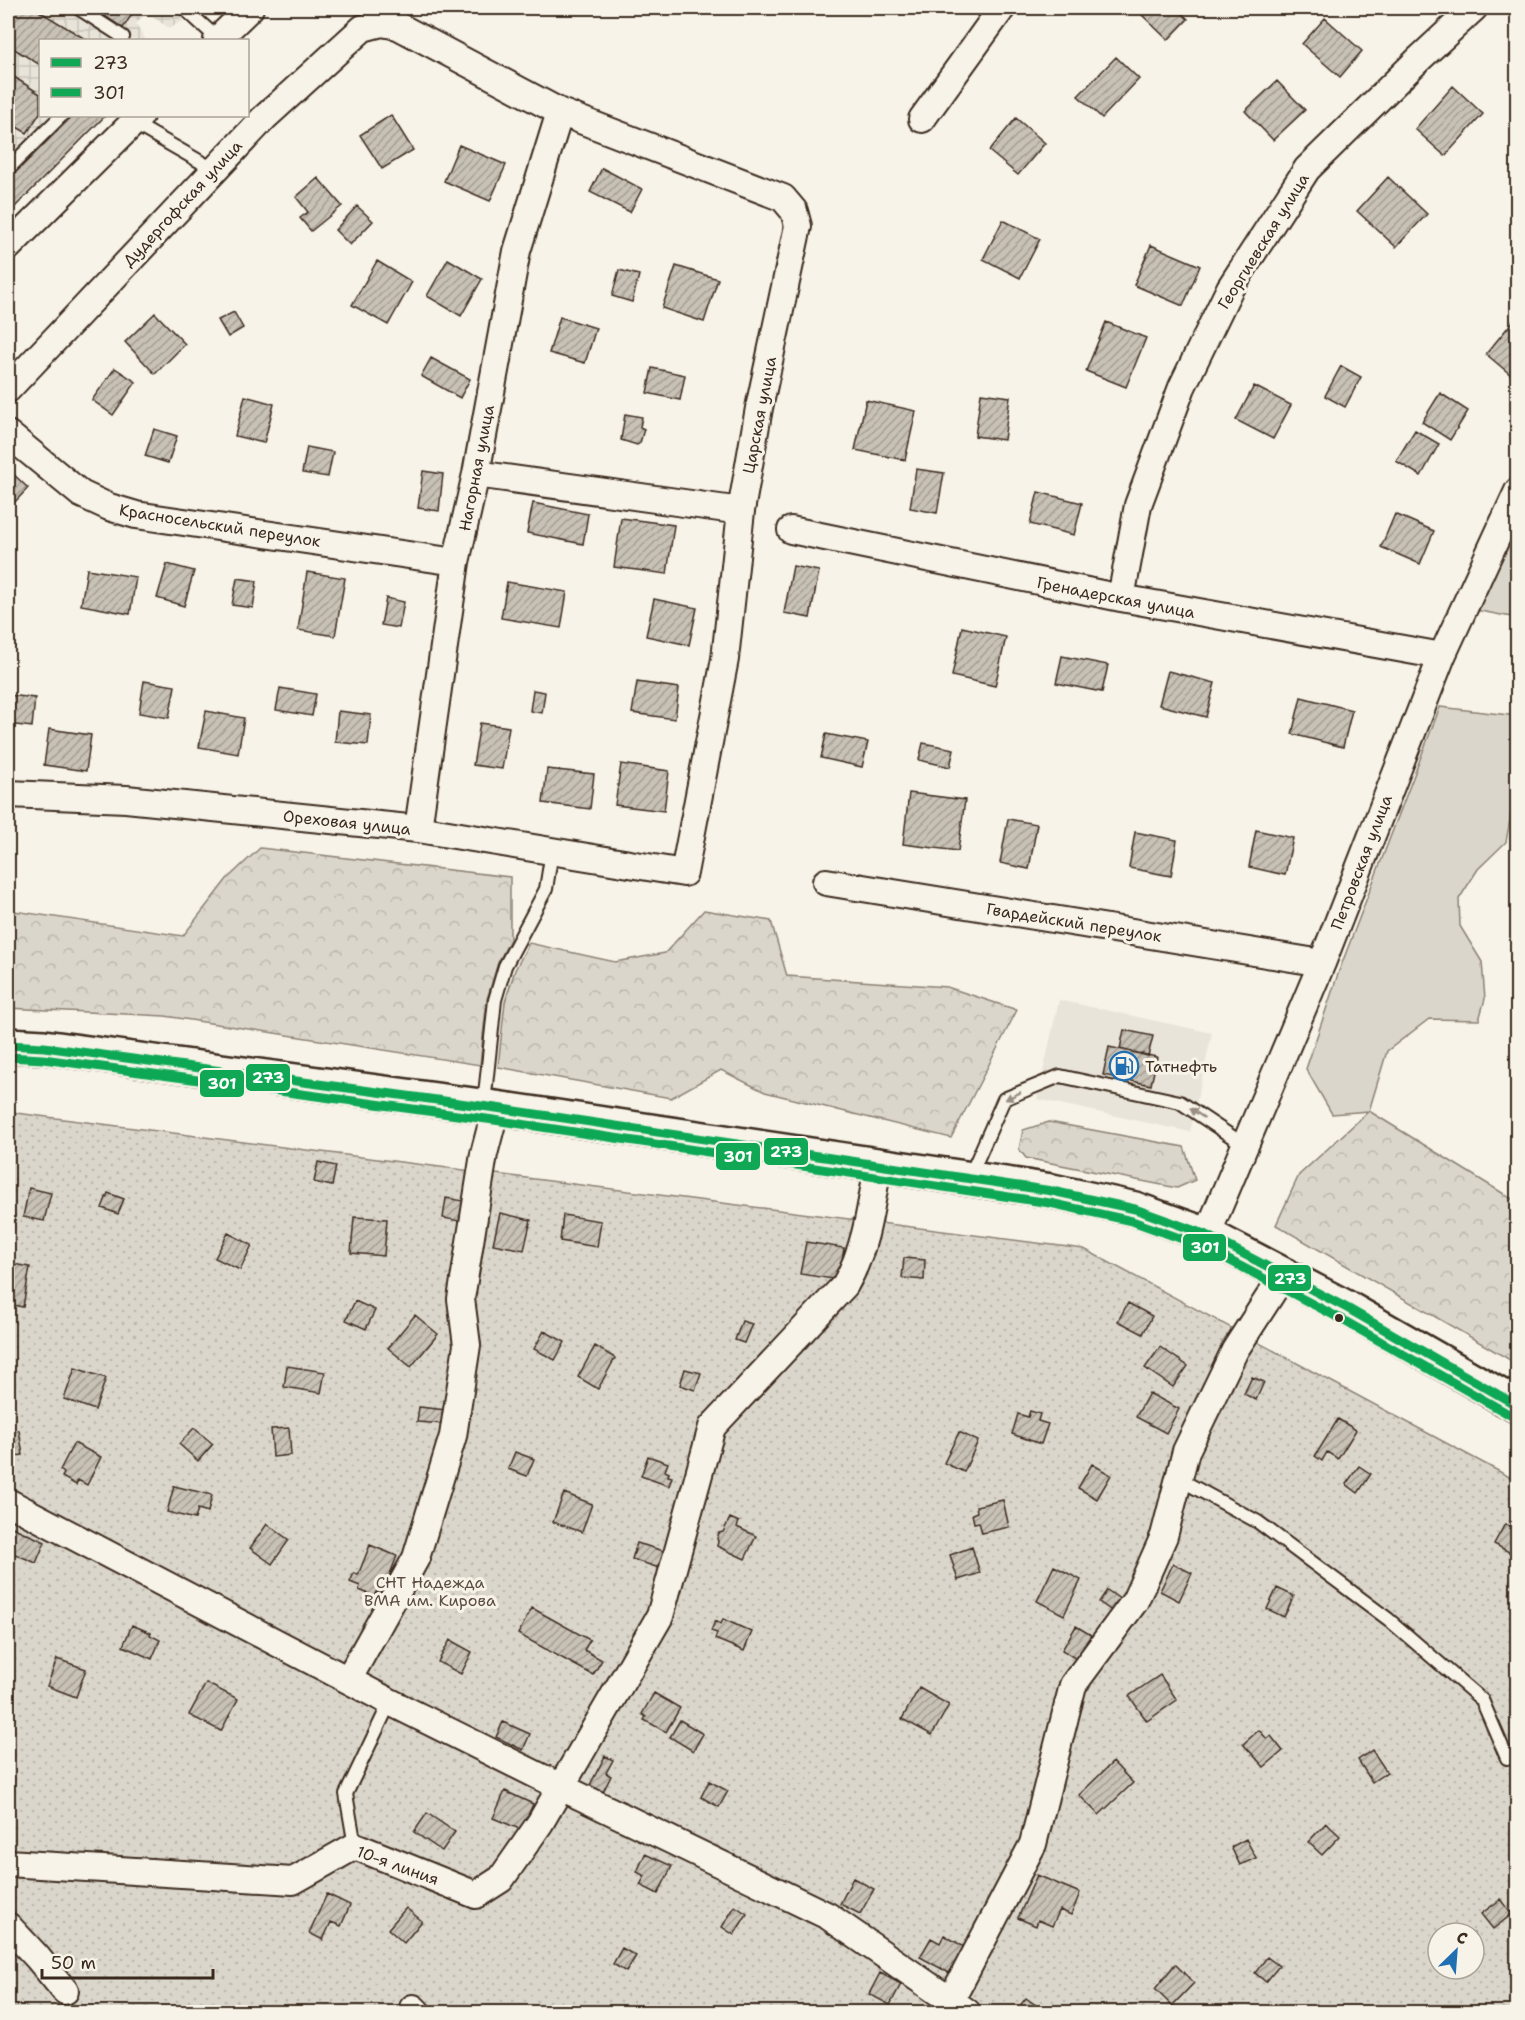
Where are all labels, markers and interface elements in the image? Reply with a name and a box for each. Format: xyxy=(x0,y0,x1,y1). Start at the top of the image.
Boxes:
legend xyxy=(39,39,249,117)
text: 273 xyxy=(93,51,128,75)
text: 301 xyxy=(93,81,125,105)
street label: Дудергофская улица xyxy=(118,135,247,271)
street label: Георгиевская улица xyxy=(1213,169,1314,313)
street label: Царская улица xyxy=(738,355,781,475)
street label: Нагорная улица xyxy=(454,403,499,533)
street label: Красносельский переулок xyxy=(118,499,323,552)
street label: Гренадерская улица xyxy=(1035,572,1197,623)
street label: Петровская улица xyxy=(1326,792,1397,933)
street label: Ореховая улица xyxy=(282,805,412,840)
street label: Гвардейский переулок xyxy=(985,898,1164,947)
fuel station icon: Татнефть xyxy=(1108,1050,1140,1082)
place label: Татнефть xyxy=(1145,1056,1217,1077)
line badge: 273 xyxy=(245,1063,291,1092)
text: 273 xyxy=(252,1067,284,1088)
line badge: 301 xyxy=(199,1069,245,1098)
text: 301 xyxy=(207,1073,237,1094)
one-way arrow xyxy=(1004,1091,1022,1101)
one-way arrow xyxy=(1190,1107,1206,1119)
line badge: 273 xyxy=(763,1137,809,1166)
text: 273 xyxy=(770,1141,802,1162)
line badge: 301 xyxy=(715,1142,761,1171)
text: 301 xyxy=(723,1146,753,1167)
line badge: 301 xyxy=(1182,1233,1227,1262)
text: 301 xyxy=(1190,1237,1220,1258)
line badge: 273 xyxy=(1267,1264,1312,1292)
text: 273 xyxy=(1274,1268,1306,1289)
unlabelled marker xyxy=(1333,1312,1345,1324)
park label: СНТ Надежда ВМА им. Кирова xyxy=(364,1572,496,1611)
street label: 10-я линия xyxy=(354,1841,442,1890)
north arrow xyxy=(1426,1921,1486,1981)
text: С xyxy=(1453,1926,1471,1950)
scale bar xyxy=(42,1942,213,1980)
text: 50 m xyxy=(51,1951,96,1975)

